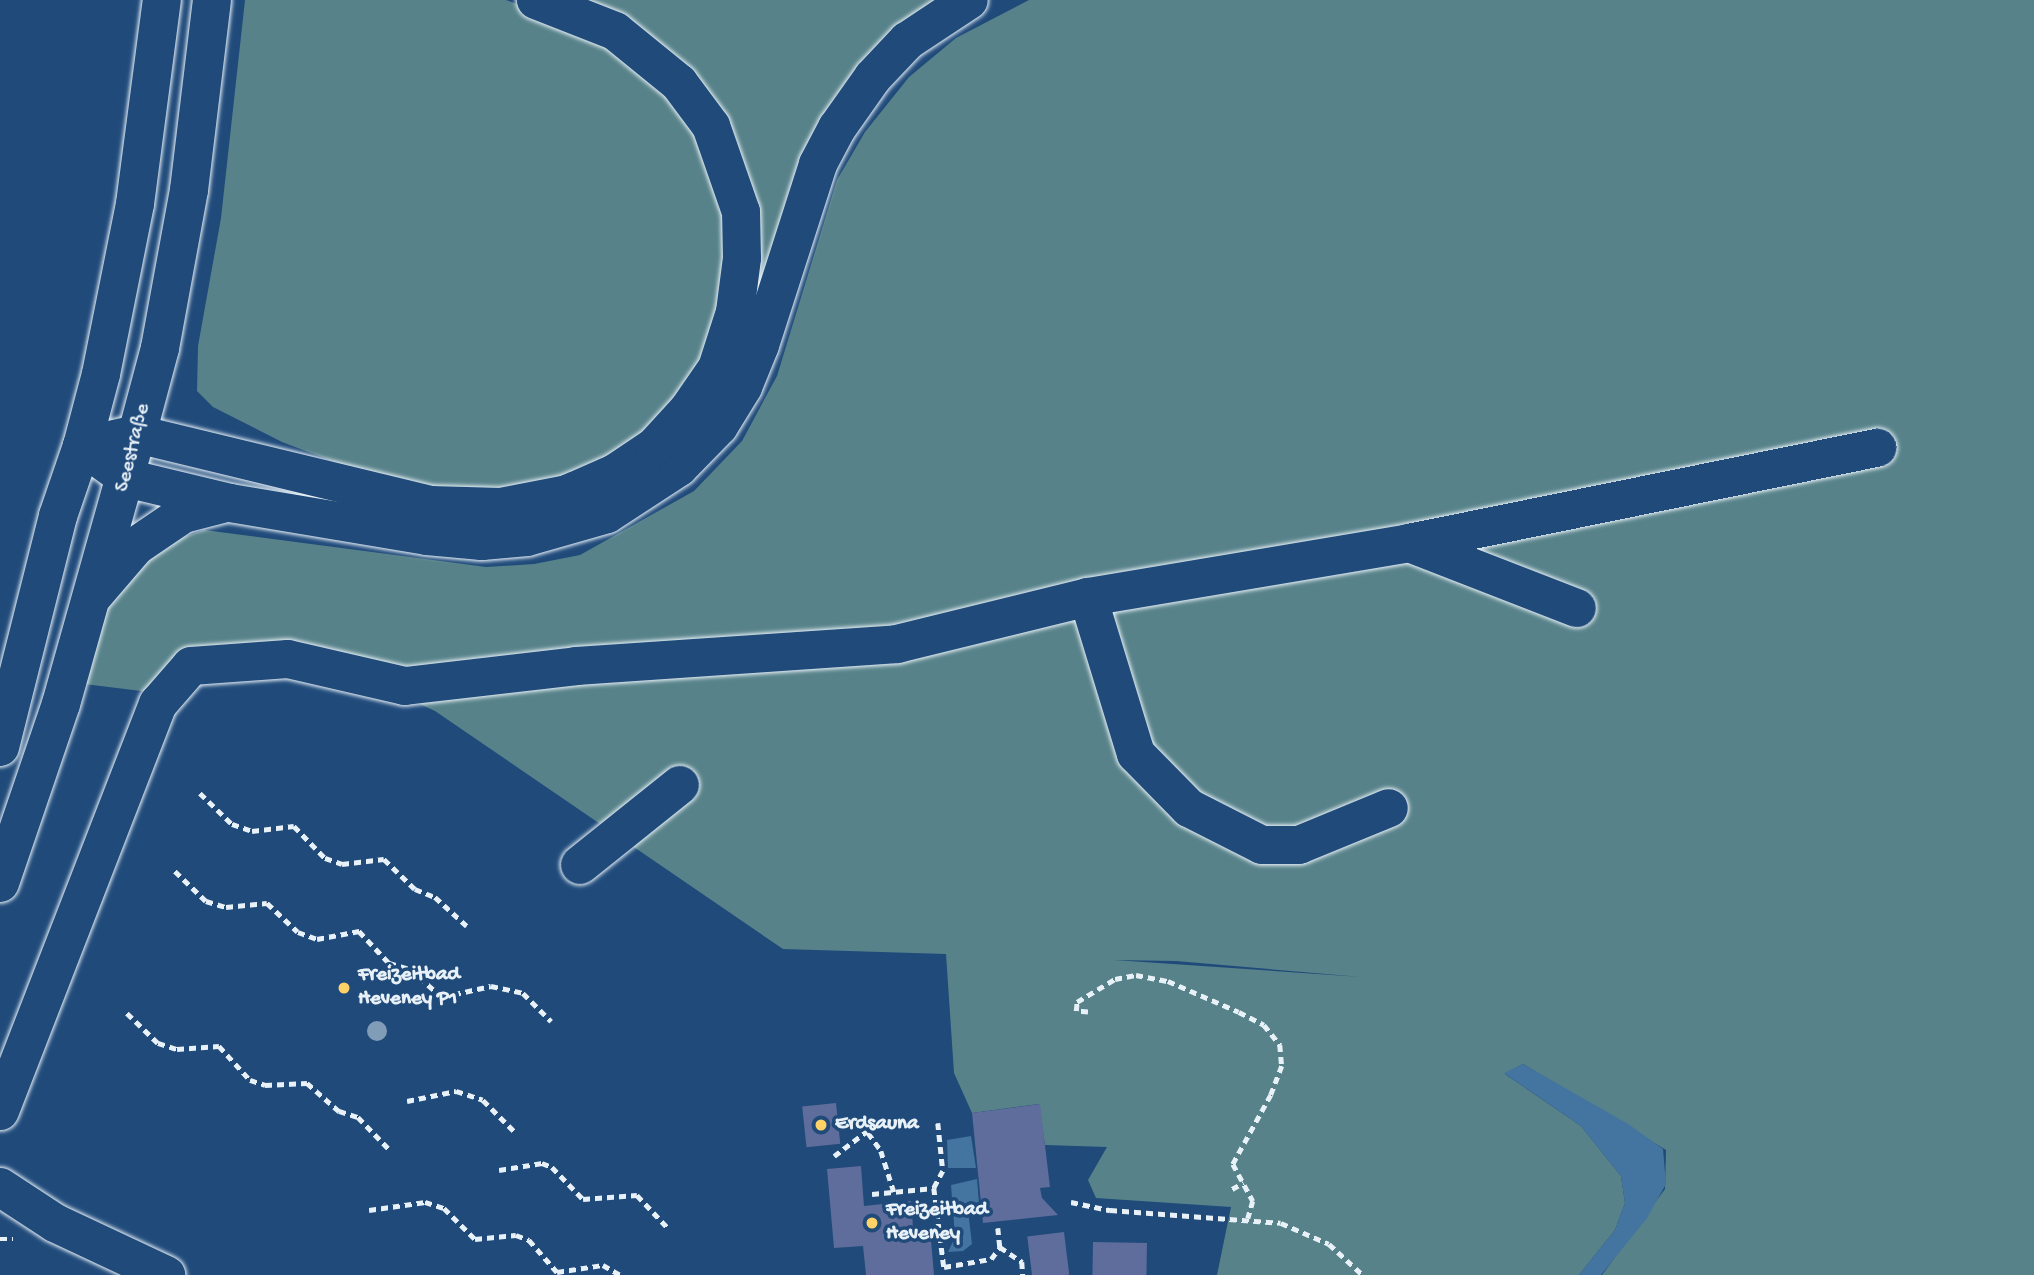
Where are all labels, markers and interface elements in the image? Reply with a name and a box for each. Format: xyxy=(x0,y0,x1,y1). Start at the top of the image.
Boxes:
street label: Seestraße xyxy=(111,401,157,495)
place label: Freizeitbad Heveney P1 xyxy=(358,963,460,1013)
marker: Freizeitbad Heveney P1 xyxy=(336,980,352,996)
place label: Erdsauna xyxy=(835,1112,919,1138)
marker: Erdsauna xyxy=(813,1117,829,1133)
place label: Freizeitbad Heveney xyxy=(886,1198,988,1248)
marker: Freizeitbad Heveney xyxy=(864,1215,880,1231)

